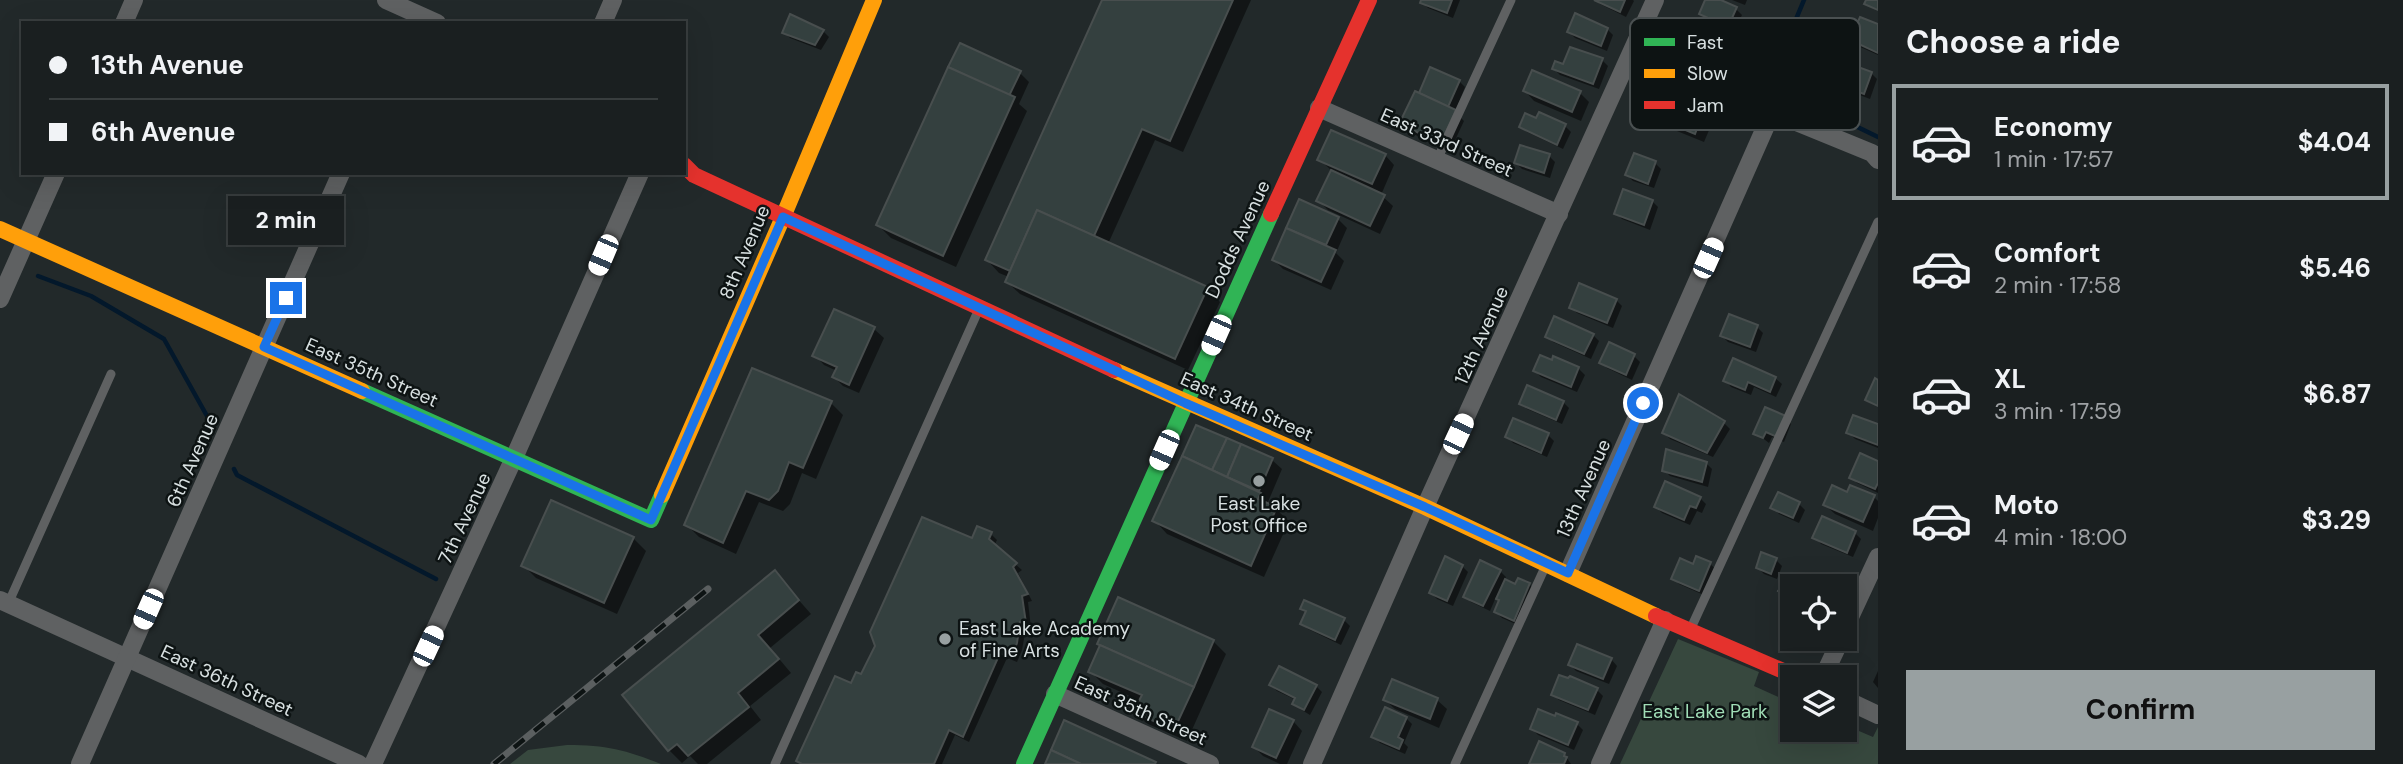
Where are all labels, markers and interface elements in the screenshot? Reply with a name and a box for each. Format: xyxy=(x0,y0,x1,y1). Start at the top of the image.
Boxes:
legend xyxy=(1630,18,1860,130)
text: Choose a ride xyxy=(1906,21,2121,63)
text: Fast xyxy=(1687,30,1723,55)
text: 13th Avenue xyxy=(91,48,244,82)
text: Slow xyxy=(1687,61,1728,86)
text: Jam xyxy=(1687,93,1724,118)
street label: East 33rd Street xyxy=(1377,102,1517,183)
text: Economy xyxy=(1994,110,2112,144)
icon: car xyxy=(1910,111,1973,174)
text: 6th Avenue xyxy=(91,115,235,149)
text: $4.04 xyxy=(2298,125,2371,159)
text: 1 min · 17:57 xyxy=(1994,144,2113,174)
street label: Dodds Avenue xyxy=(1199,176,1276,302)
callout: 2 min xyxy=(228,196,344,246)
street label: 8th Avenue xyxy=(714,201,775,303)
text: 2 min xyxy=(256,205,316,235)
car xyxy=(586,232,621,278)
car xyxy=(1690,235,1727,281)
text: Comfort xyxy=(1994,236,2100,270)
icon: car xyxy=(1910,237,1973,300)
text: $5.46 xyxy=(2299,251,2371,285)
text: 2 min · 17:58 xyxy=(1994,270,2122,300)
route end xyxy=(270,282,302,314)
street label: 12th Avenue xyxy=(1449,282,1514,388)
car xyxy=(1198,312,1235,358)
street label: East 35th Street xyxy=(301,332,442,413)
text: XL xyxy=(1994,362,2026,396)
icon: car xyxy=(1910,363,1973,426)
street label: East 34th Street xyxy=(1177,366,1317,447)
text: $6.87 xyxy=(2303,377,2371,411)
route start xyxy=(1627,387,1659,419)
text: 3 min · 17:59 xyxy=(1994,396,2122,426)
street label: 6th Avenue xyxy=(161,409,224,511)
car xyxy=(1440,411,1477,457)
car xyxy=(1146,427,1183,473)
street label: 13th Avenue xyxy=(1551,435,1616,541)
street label: 7th Avenue xyxy=(432,468,497,568)
marker: East Lake Post Office xyxy=(1251,473,1267,489)
text: Moto xyxy=(1994,488,2059,522)
icon: car xyxy=(1910,489,1973,552)
place label: East Lake Post Office xyxy=(1211,491,1307,538)
text: $3.29 xyxy=(2302,503,2371,537)
text: 4 min · 18:00 xyxy=(1994,522,2127,552)
map controls xyxy=(1780,574,1857,742)
button: locate xyxy=(1780,574,1857,651)
car xyxy=(130,586,167,632)
place label: East Lake Academy of Fine Arts xyxy=(959,616,1130,663)
car xyxy=(410,623,447,669)
marker: East Lake Academy of Fine Arts xyxy=(937,631,953,647)
street label: East 36th Street xyxy=(157,639,297,722)
button: layers xyxy=(1780,665,1857,742)
street label: East 35th Street xyxy=(1070,670,1211,751)
button: Confirm xyxy=(1906,670,2375,750)
park label: East Lake Park xyxy=(1642,699,1768,724)

